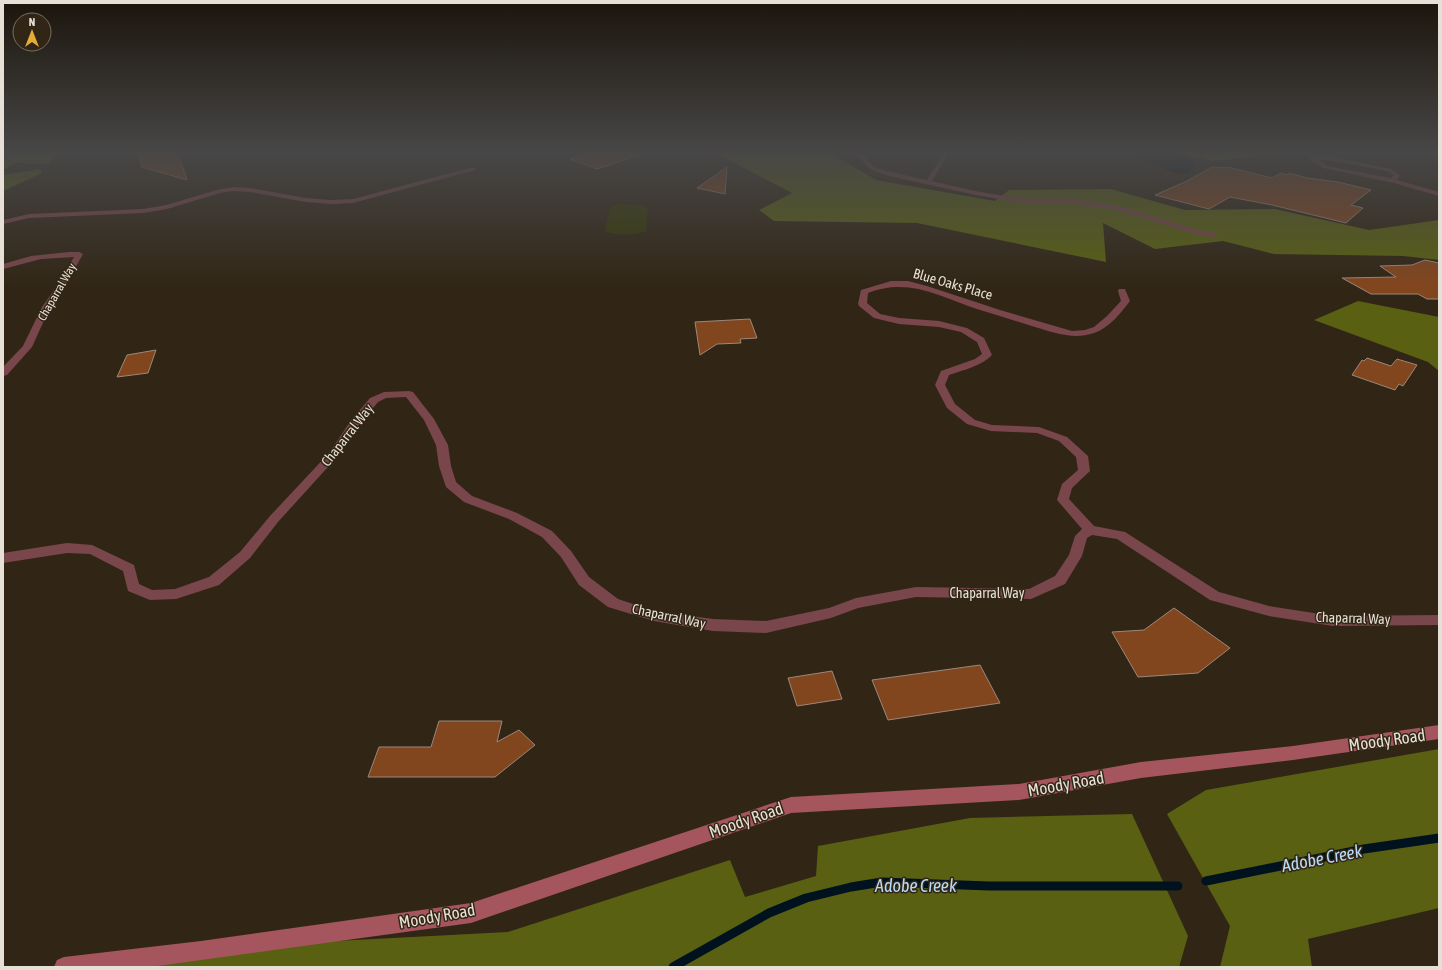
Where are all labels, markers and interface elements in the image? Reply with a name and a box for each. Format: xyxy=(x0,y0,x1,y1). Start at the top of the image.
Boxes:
north arrow xyxy=(12,12,52,52)
text: N xyxy=(29,16,35,28)
street label: Chaparral Way xyxy=(35,261,79,323)
street label: Blue Oaks Place xyxy=(912,265,994,303)
street label: Chaparral Way xyxy=(318,400,376,469)
street label: Chaparral Way xyxy=(950,585,1025,601)
street label: Chaparral Way xyxy=(631,600,708,632)
street label: Chaparral Way xyxy=(1315,609,1391,627)
street label: Moody Road xyxy=(1347,725,1427,755)
street label: Moody Road xyxy=(1026,767,1106,801)
street label: Moody Road xyxy=(706,798,786,842)
water label: Adobe Creek xyxy=(1279,840,1365,876)
water label: Adobe Creek xyxy=(874,875,958,896)
street label: Moody Road xyxy=(397,899,477,933)

